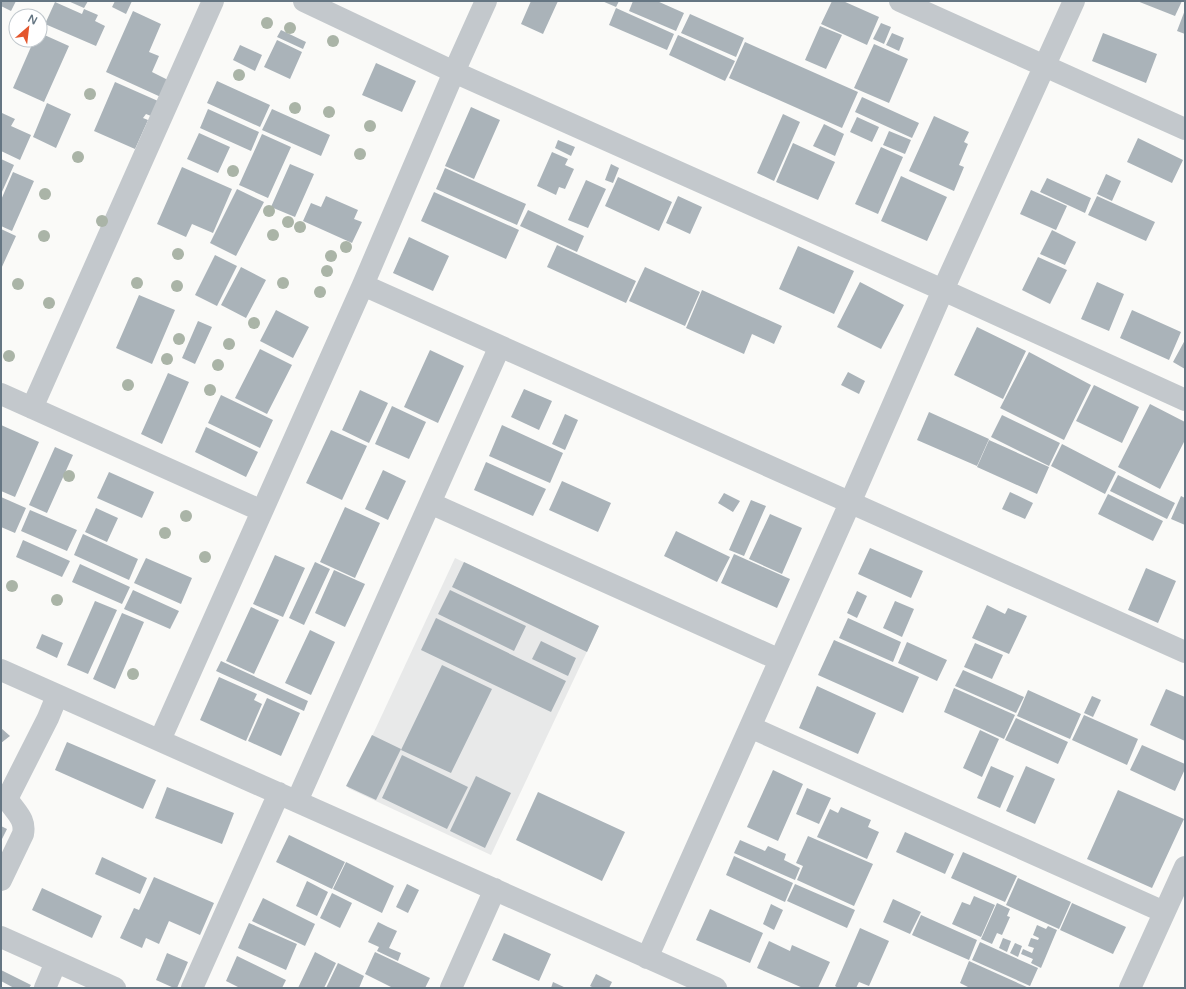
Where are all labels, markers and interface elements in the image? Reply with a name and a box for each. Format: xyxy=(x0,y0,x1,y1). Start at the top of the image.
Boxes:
north arrow xyxy=(8,8,48,48)
text: N xyxy=(26,12,39,27)

